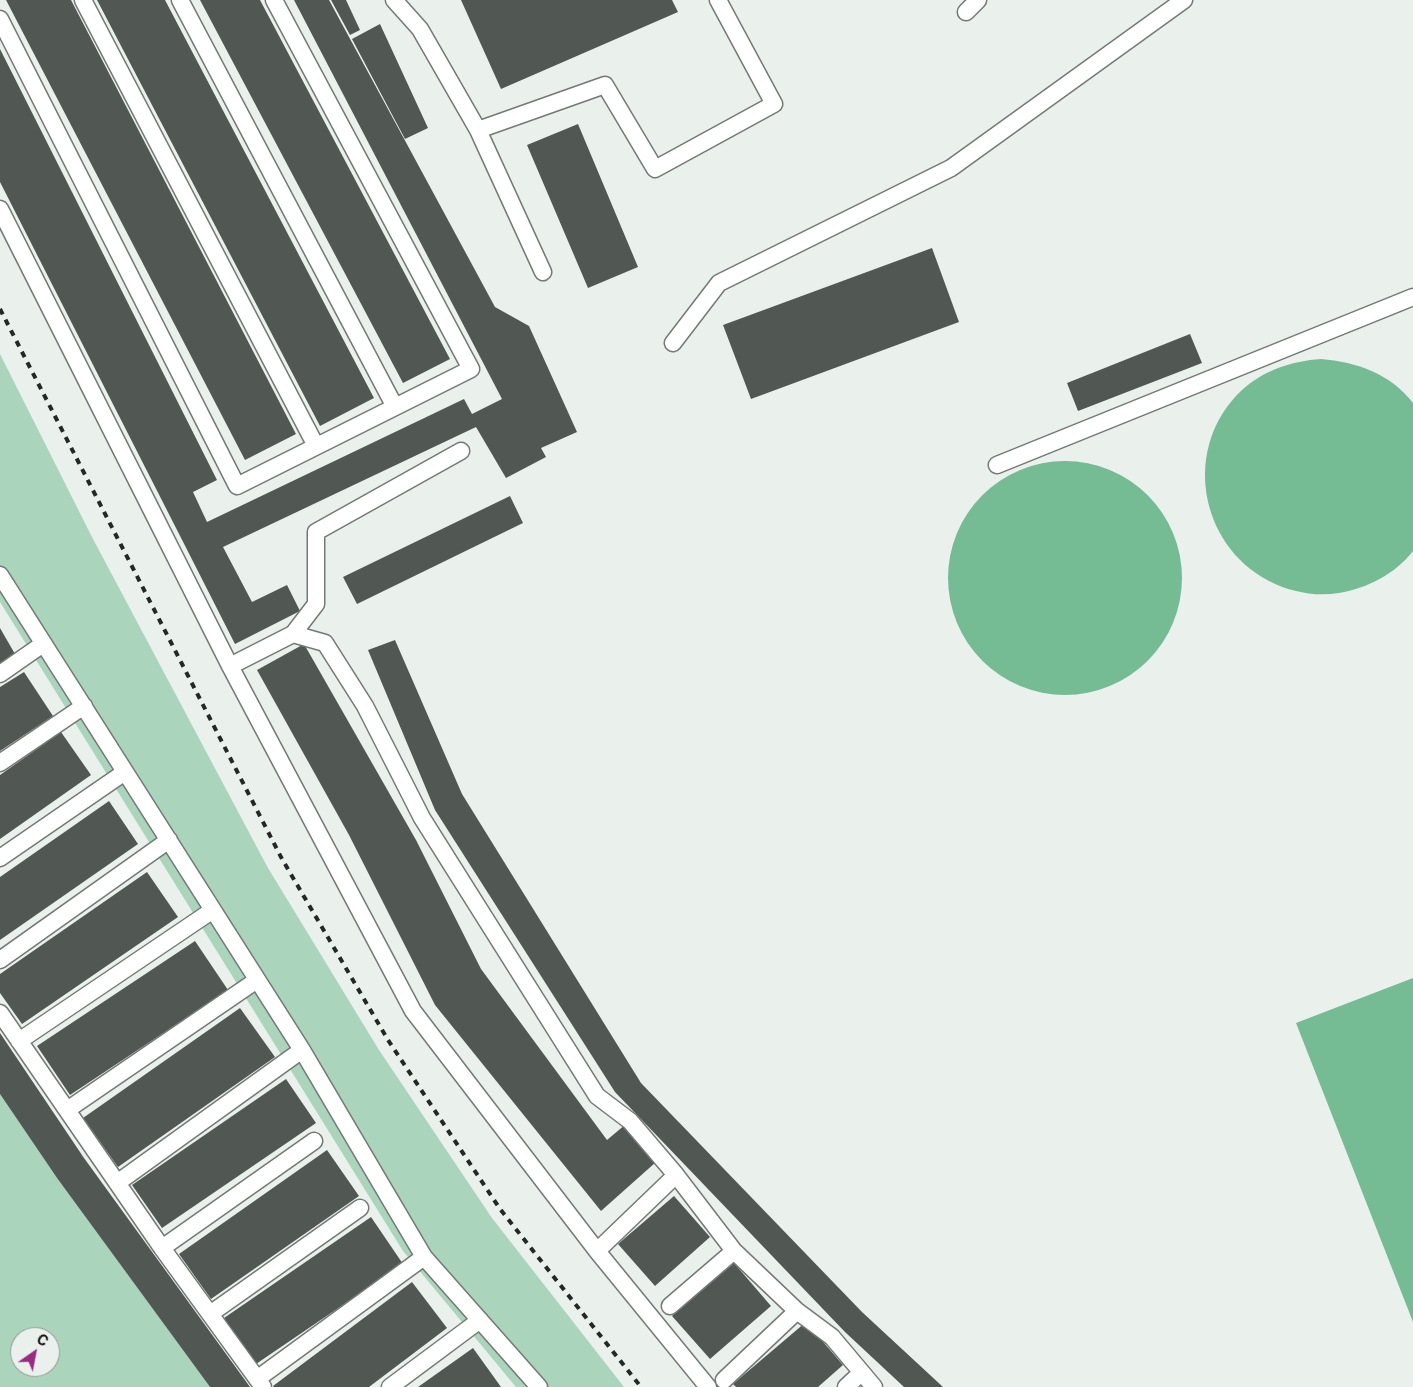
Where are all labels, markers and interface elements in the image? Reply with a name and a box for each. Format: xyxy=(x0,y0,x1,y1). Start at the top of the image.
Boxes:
north arrow xyxy=(10,1327,60,1377)
text: С xyxy=(34,1330,52,1350)

